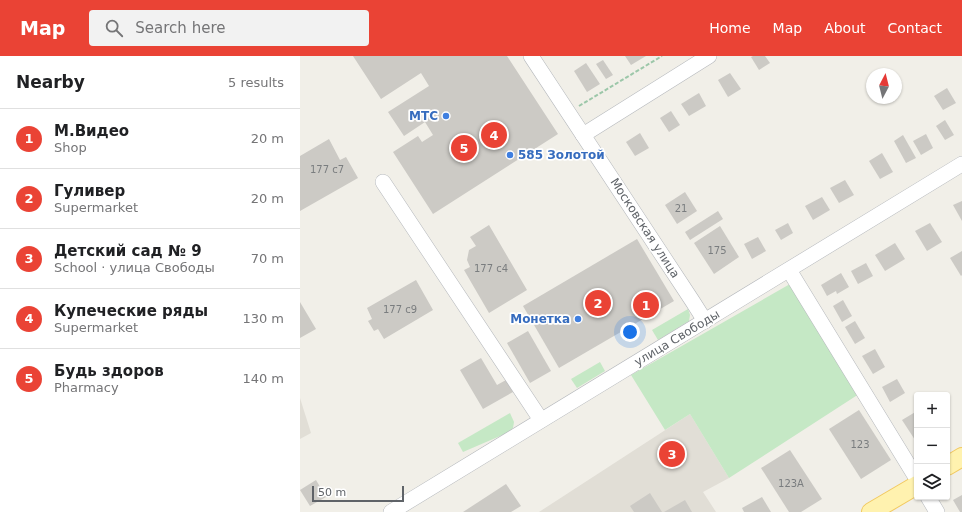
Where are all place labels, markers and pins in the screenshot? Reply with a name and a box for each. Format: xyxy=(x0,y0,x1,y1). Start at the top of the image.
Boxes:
place label: МТС xyxy=(409,109,438,123)
marker: МТС xyxy=(441,111,451,121)
pin: 4 xyxy=(481,120,507,150)
pin: 5 xyxy=(451,133,477,163)
place label: 585 Золотой xyxy=(518,148,605,162)
marker: 585 Золотой xyxy=(505,150,515,160)
pin: 2 xyxy=(585,288,611,318)
pin: 1 xyxy=(633,290,659,320)
place label: Монетка xyxy=(510,312,570,326)
marker: Монетка xyxy=(573,314,583,324)
pin: 3 xyxy=(659,439,685,469)

